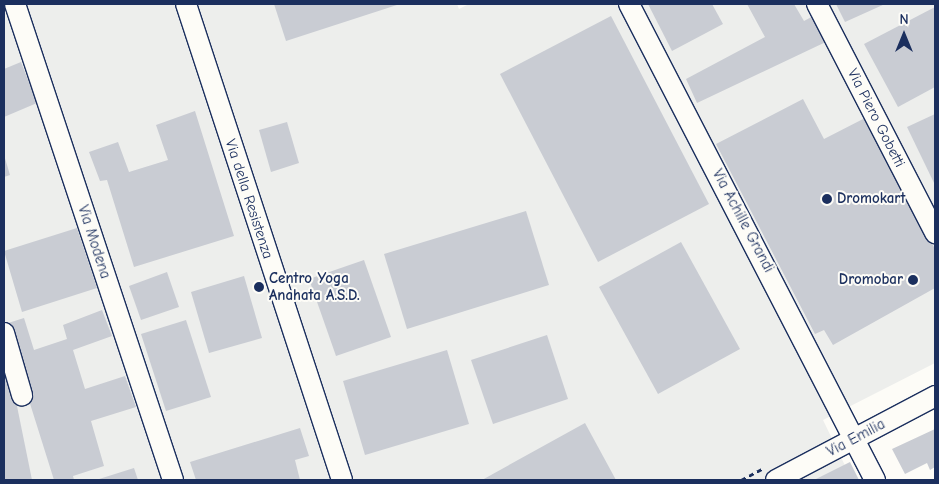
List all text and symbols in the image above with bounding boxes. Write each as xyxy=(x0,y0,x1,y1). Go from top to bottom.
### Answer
north arrow xyxy=(879,10,929,60)
text: N xyxy=(899,11,909,28)
street label: Via Piero Gobetti xyxy=(843,66,909,170)
street label: Via della Resistenza xyxy=(221,137,277,261)
street label: Via Achille Grandi xyxy=(708,166,778,276)
place label: Dromokart xyxy=(837,190,905,208)
marker: Dromokart xyxy=(821,193,833,205)
street label: Via Modena xyxy=(74,203,114,281)
place label: Centro Yoga Anahata A.S.D. xyxy=(269,269,360,304)
place label: Dromobar xyxy=(839,271,903,289)
marker: Dromobar xyxy=(907,274,919,286)
marker: Centro Yoga Anahata A.S.D. xyxy=(253,281,265,293)
street label: Via Emilia xyxy=(824,415,888,461)

